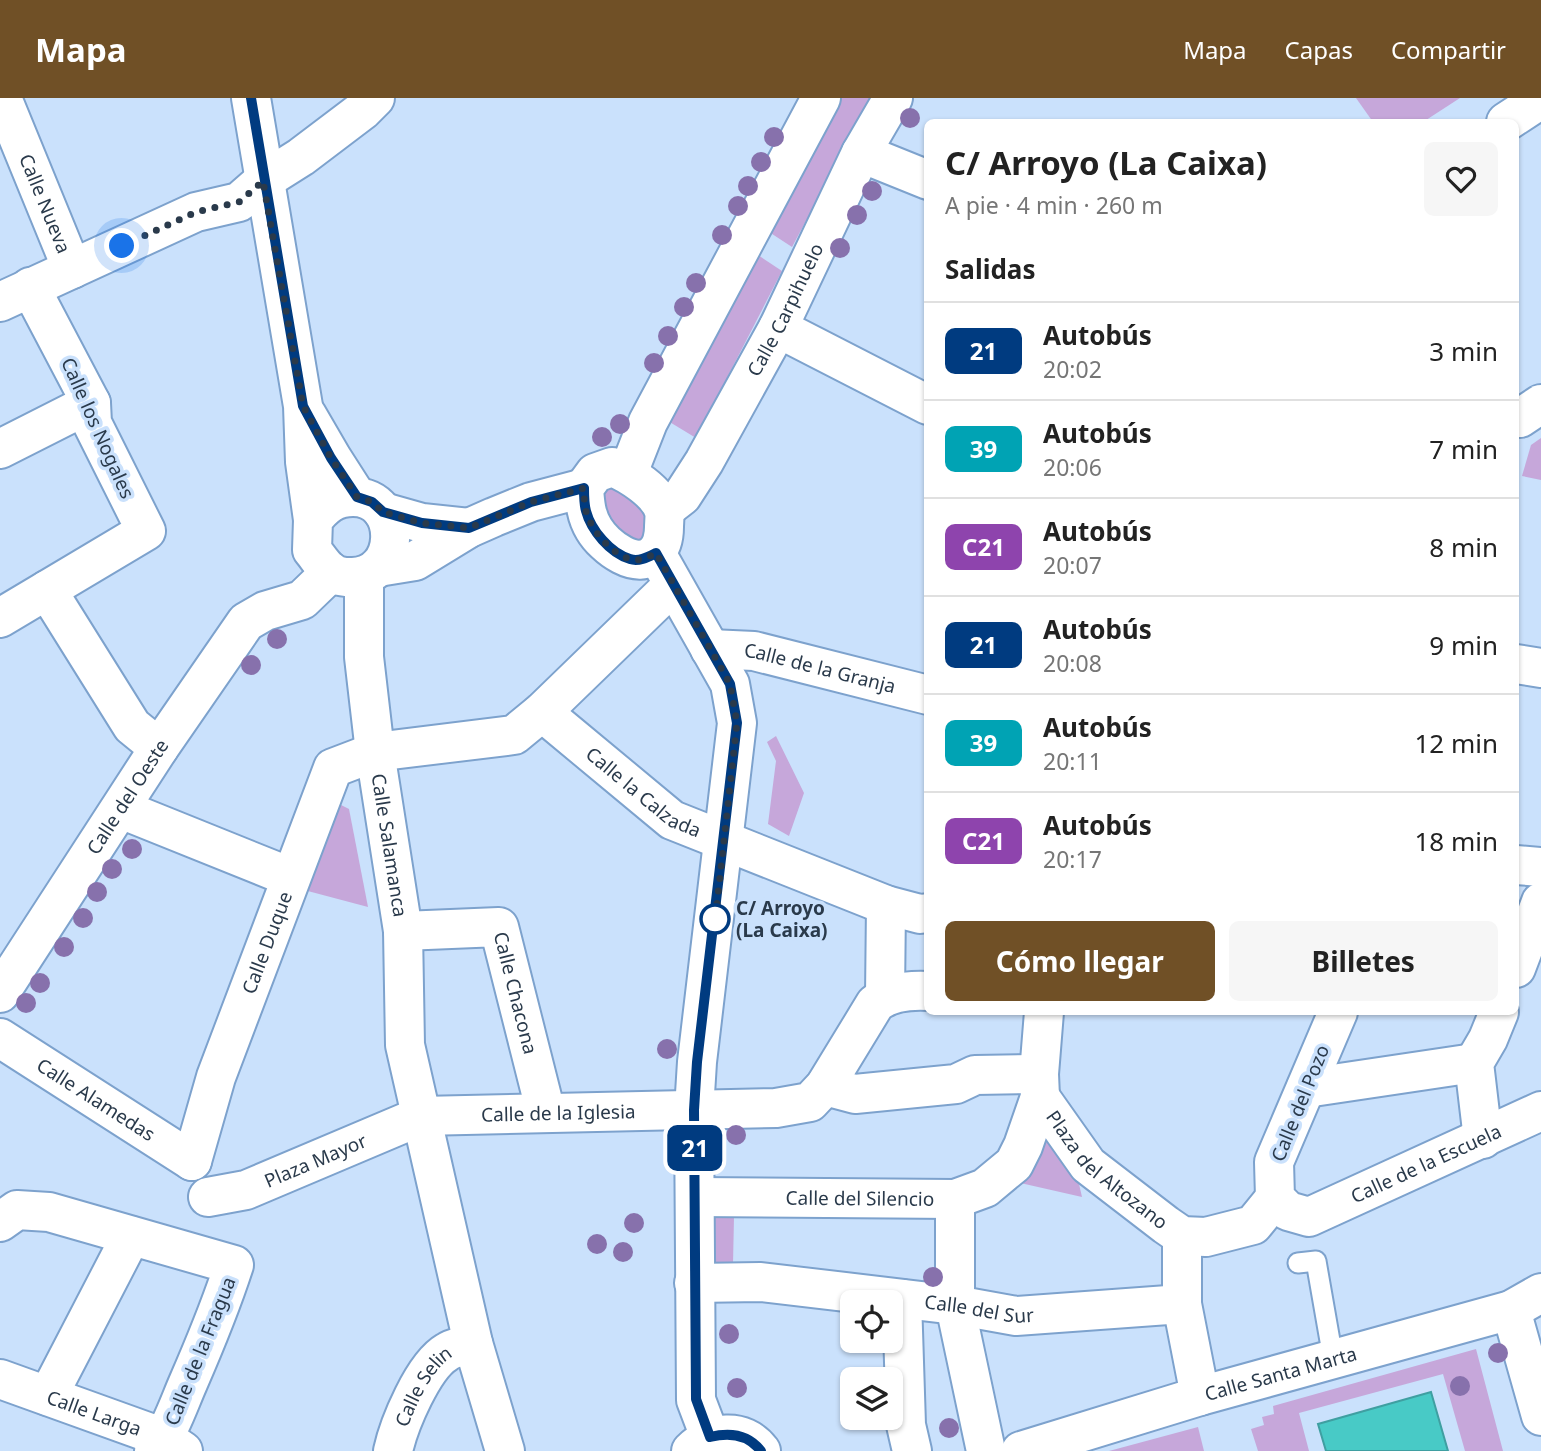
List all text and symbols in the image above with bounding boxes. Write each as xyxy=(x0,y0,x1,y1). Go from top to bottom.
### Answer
text: Mapa xyxy=(35,27,127,72)
text: Mapa xyxy=(1183,33,1247,66)
text: Capas xyxy=(1285,33,1353,66)
text: Compartir xyxy=(1391,33,1506,66)
text: C/ Arroyo (La Caixa) xyxy=(945,140,1267,185)
button: heart xyxy=(1424,142,1498,216)
street label: Calle Nueva xyxy=(13,150,77,257)
text: A pie · 4 min · 260 m xyxy=(945,189,1163,221)
your location xyxy=(104,228,139,263)
street label: Calle Carpihuelo xyxy=(741,239,829,381)
text: Salidas xyxy=(945,251,1035,287)
text: Autobús xyxy=(1043,317,1152,353)
text: 3 min xyxy=(1429,333,1498,369)
text: 21 xyxy=(970,334,997,367)
street label: Calle los Nogales xyxy=(55,353,141,503)
text: 20:02 xyxy=(1043,353,1102,385)
text: Autobús xyxy=(1043,415,1152,451)
text: 7 min xyxy=(1429,431,1498,467)
text: 39 xyxy=(970,432,997,465)
text: 20:06 xyxy=(1043,451,1102,483)
text: Autobús xyxy=(1043,513,1152,549)
text: 8 min xyxy=(1429,529,1498,565)
text: C21 xyxy=(962,530,1005,563)
text: 20:07 xyxy=(1043,549,1102,581)
text: Autobús xyxy=(1043,611,1152,647)
text: 9 min xyxy=(1429,627,1498,663)
text: 21 xyxy=(970,628,997,661)
street label: Calle de la Granja xyxy=(744,638,898,699)
text: 20:08 xyxy=(1043,647,1102,679)
text: Autobús xyxy=(1043,709,1152,745)
text: 12 min xyxy=(1414,725,1498,761)
text: 39 xyxy=(970,726,997,759)
street label: Calle del Oeste xyxy=(80,734,174,859)
street label: Calle la Calzada xyxy=(581,741,705,843)
text: 20:11 xyxy=(1043,745,1102,777)
street label: Calle Salamanca xyxy=(366,772,414,919)
text: Autobús xyxy=(1043,807,1152,843)
text: 18 min xyxy=(1414,823,1498,859)
text: C21 xyxy=(962,824,1005,857)
text: 20:17 xyxy=(1043,843,1102,875)
street label: Calle Duque xyxy=(236,888,298,998)
place label: C/ Arroyo (La Caixa) xyxy=(736,895,827,943)
marker: C/ Arroyo (La Caixa) xyxy=(700,904,730,934)
button: Cómo llegar xyxy=(945,921,1215,1001)
button: Billetes xyxy=(1229,921,1498,1001)
street label: Calle Chacona xyxy=(488,929,544,1057)
street label: Calle del Pozo xyxy=(1265,1041,1335,1165)
street label: Calle Alamedas xyxy=(32,1052,160,1147)
street label: Calle de la Iglesia xyxy=(481,1098,636,1128)
street label: Plaza del Altozano xyxy=(1040,1105,1173,1235)
street label: Calle de la Escuela xyxy=(1347,1118,1506,1209)
line badge: 21 xyxy=(664,1125,726,1171)
street label: Plaza Mayor xyxy=(260,1127,371,1194)
text: 21 xyxy=(681,1131,709,1164)
street label: Calle del Silencio xyxy=(786,1185,934,1212)
street label: Calle de la Fragua xyxy=(158,1273,242,1429)
street label: Calle del Sur xyxy=(923,1288,1035,1329)
map controls xyxy=(840,1290,903,1430)
button: locate xyxy=(840,1290,903,1353)
street label: Calle Selin xyxy=(389,1340,457,1430)
street label: Calle Santa Marta xyxy=(1202,1340,1360,1407)
button: layers xyxy=(840,1367,903,1430)
street label: Calle Larga xyxy=(43,1384,145,1442)

